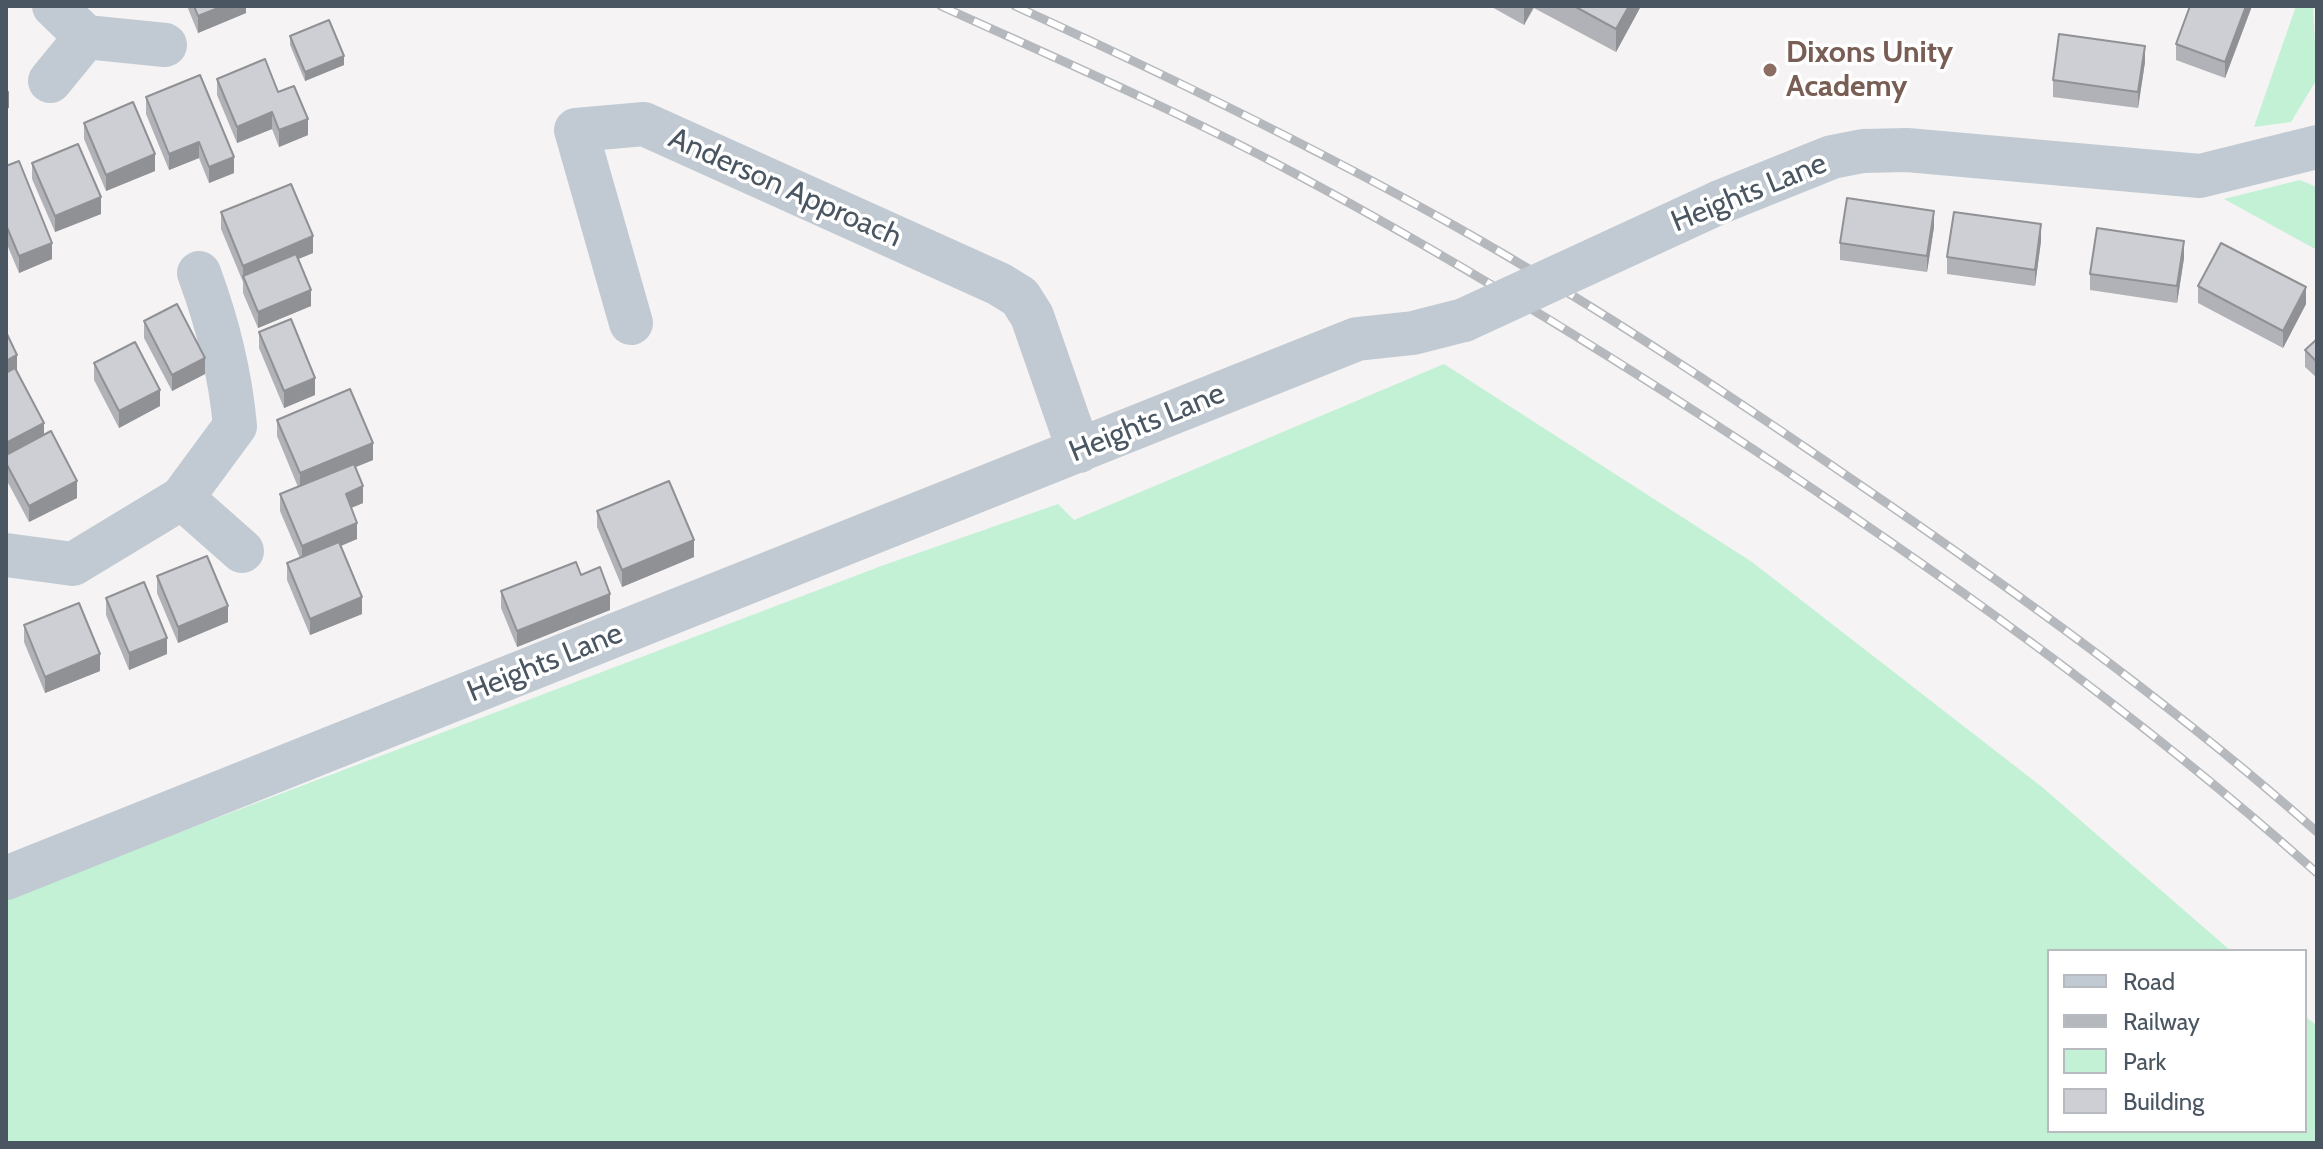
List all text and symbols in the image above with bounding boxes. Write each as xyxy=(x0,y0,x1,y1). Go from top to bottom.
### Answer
place label: Dixons Unity Academy xyxy=(1786,35,1953,106)
marker: Dixons Unity Academy xyxy=(1761,61,1779,79)
street label: Anderson Approach xyxy=(663,121,907,255)
street label: Heights Lane xyxy=(1666,146,1832,240)
street label: Heights Lane xyxy=(1064,376,1230,470)
street label: Heights Lane xyxy=(462,616,628,710)
legend xyxy=(2047,949,2307,1133)
text: Road xyxy=(2123,967,2175,996)
text: Railway xyxy=(2123,1007,2200,1036)
text: Park xyxy=(2123,1047,2166,1076)
text: Building xyxy=(2123,1087,2204,1116)

